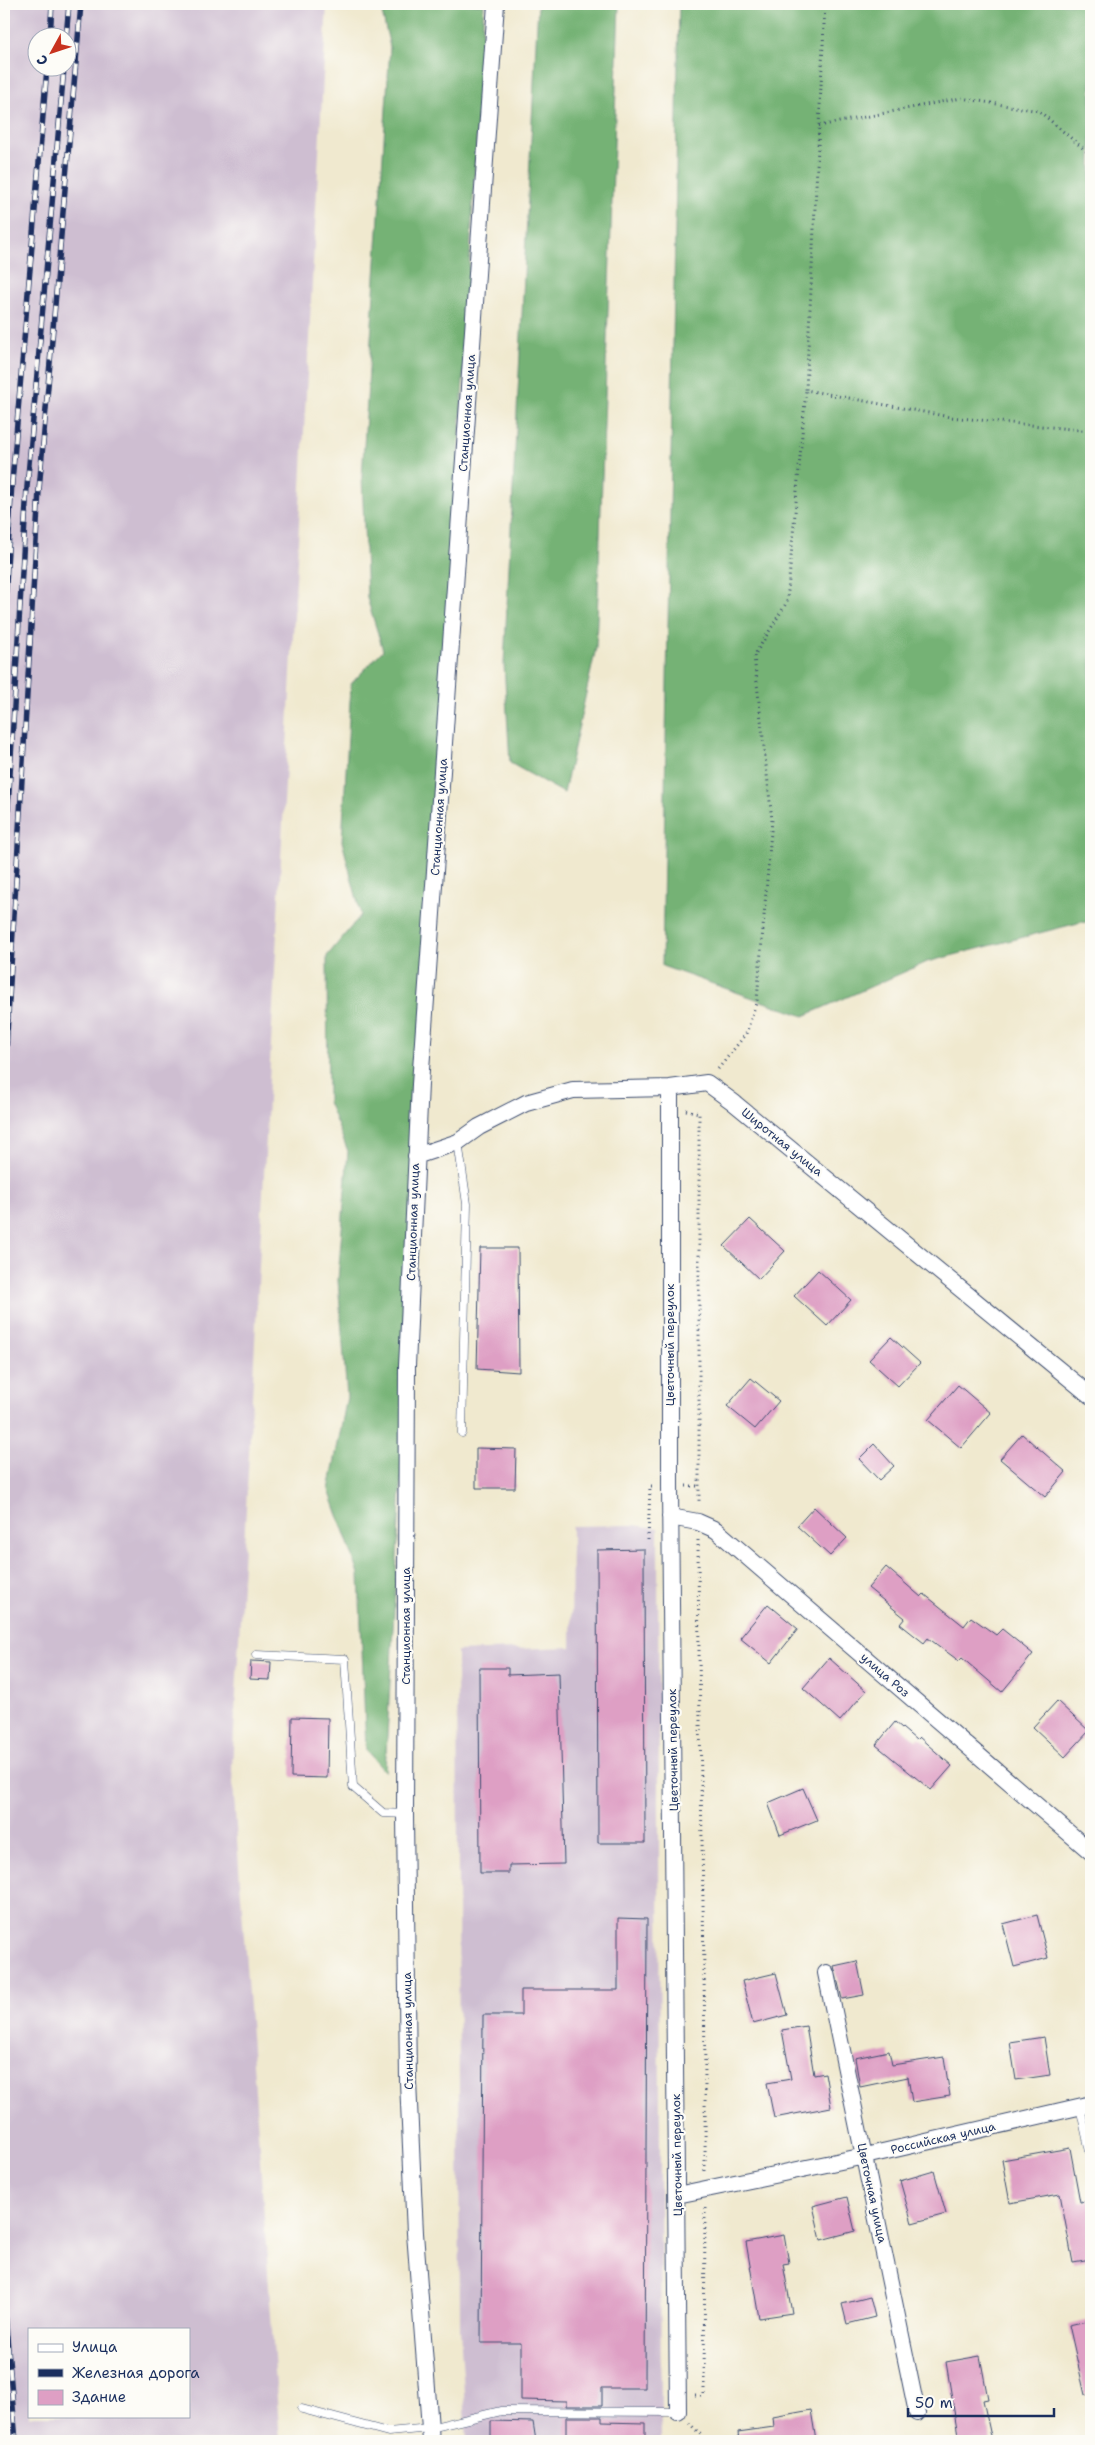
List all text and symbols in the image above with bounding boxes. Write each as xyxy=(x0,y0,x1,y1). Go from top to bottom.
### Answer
north arrow xyxy=(28,28,78,78)
text: С xyxy=(32,51,52,69)
street label: Станционная улица xyxy=(455,353,479,472)
street label: Станционная улица xyxy=(427,757,451,876)
street label: Широтная улица xyxy=(738,1104,826,1180)
street label: Станционная улица xyxy=(403,1162,423,1281)
street label: Цветочный переулок xyxy=(662,1283,678,1406)
street label: Станционная улица xyxy=(398,1567,414,1685)
street label: улица Роз xyxy=(857,1649,913,1701)
street label: Цветочный переулок xyxy=(664,1688,682,1811)
street label: Станционная улица xyxy=(399,1972,417,2090)
street label: Цветочный переулок xyxy=(668,2093,686,2216)
street label: Российская улица xyxy=(889,2118,998,2158)
street label: Цветочная улица xyxy=(854,2141,891,2245)
legend xyxy=(28,2328,190,2418)
text: Улица xyxy=(72,2337,118,2357)
text: Железная дорога xyxy=(72,2363,200,2383)
scale bar xyxy=(908,2385,1054,2417)
text: Здание xyxy=(72,2387,126,2407)
text: 50 m xyxy=(915,2393,953,2413)

